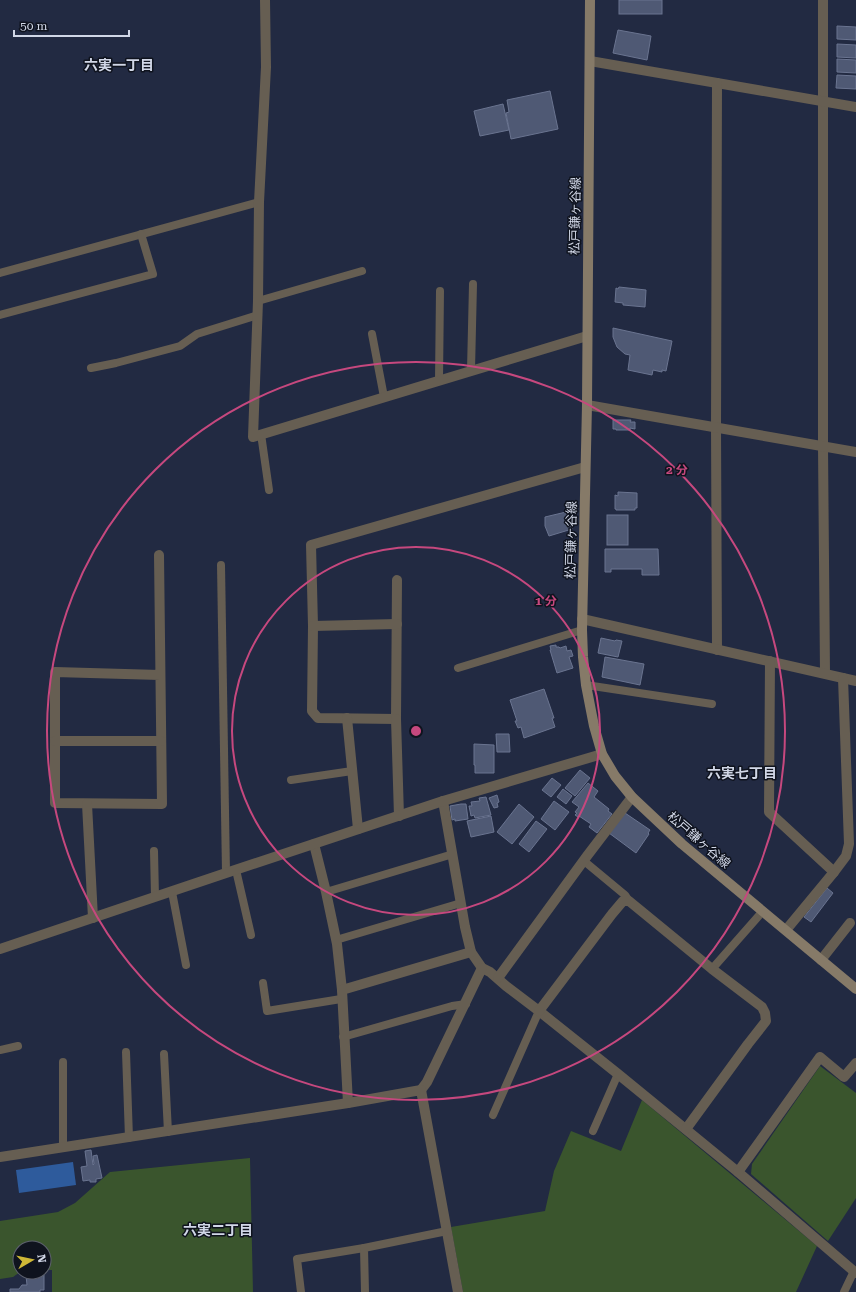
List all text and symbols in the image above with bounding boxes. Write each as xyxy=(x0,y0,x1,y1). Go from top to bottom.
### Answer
scale bar xyxy=(14,12,129,38)
text: 50 m xyxy=(20,19,47,33)
district label: 六実一丁目 xyxy=(84,57,154,73)
street label: 松戸鎌ヶ谷線 xyxy=(567,177,583,255)
text: 2 分 xyxy=(666,463,688,477)
street label: 松戸鎌ヶ谷線 xyxy=(563,501,579,579)
text: 1 分 xyxy=(535,594,557,608)
centre of rings xyxy=(409,724,423,738)
district label: 六実七丁目 xyxy=(707,765,777,781)
street label: 松戸鎌ヶ谷線 xyxy=(665,809,733,871)
district label: 六実二丁目 xyxy=(183,1222,253,1238)
north arrow xyxy=(12,1240,52,1280)
text: N xyxy=(34,1253,49,1264)

